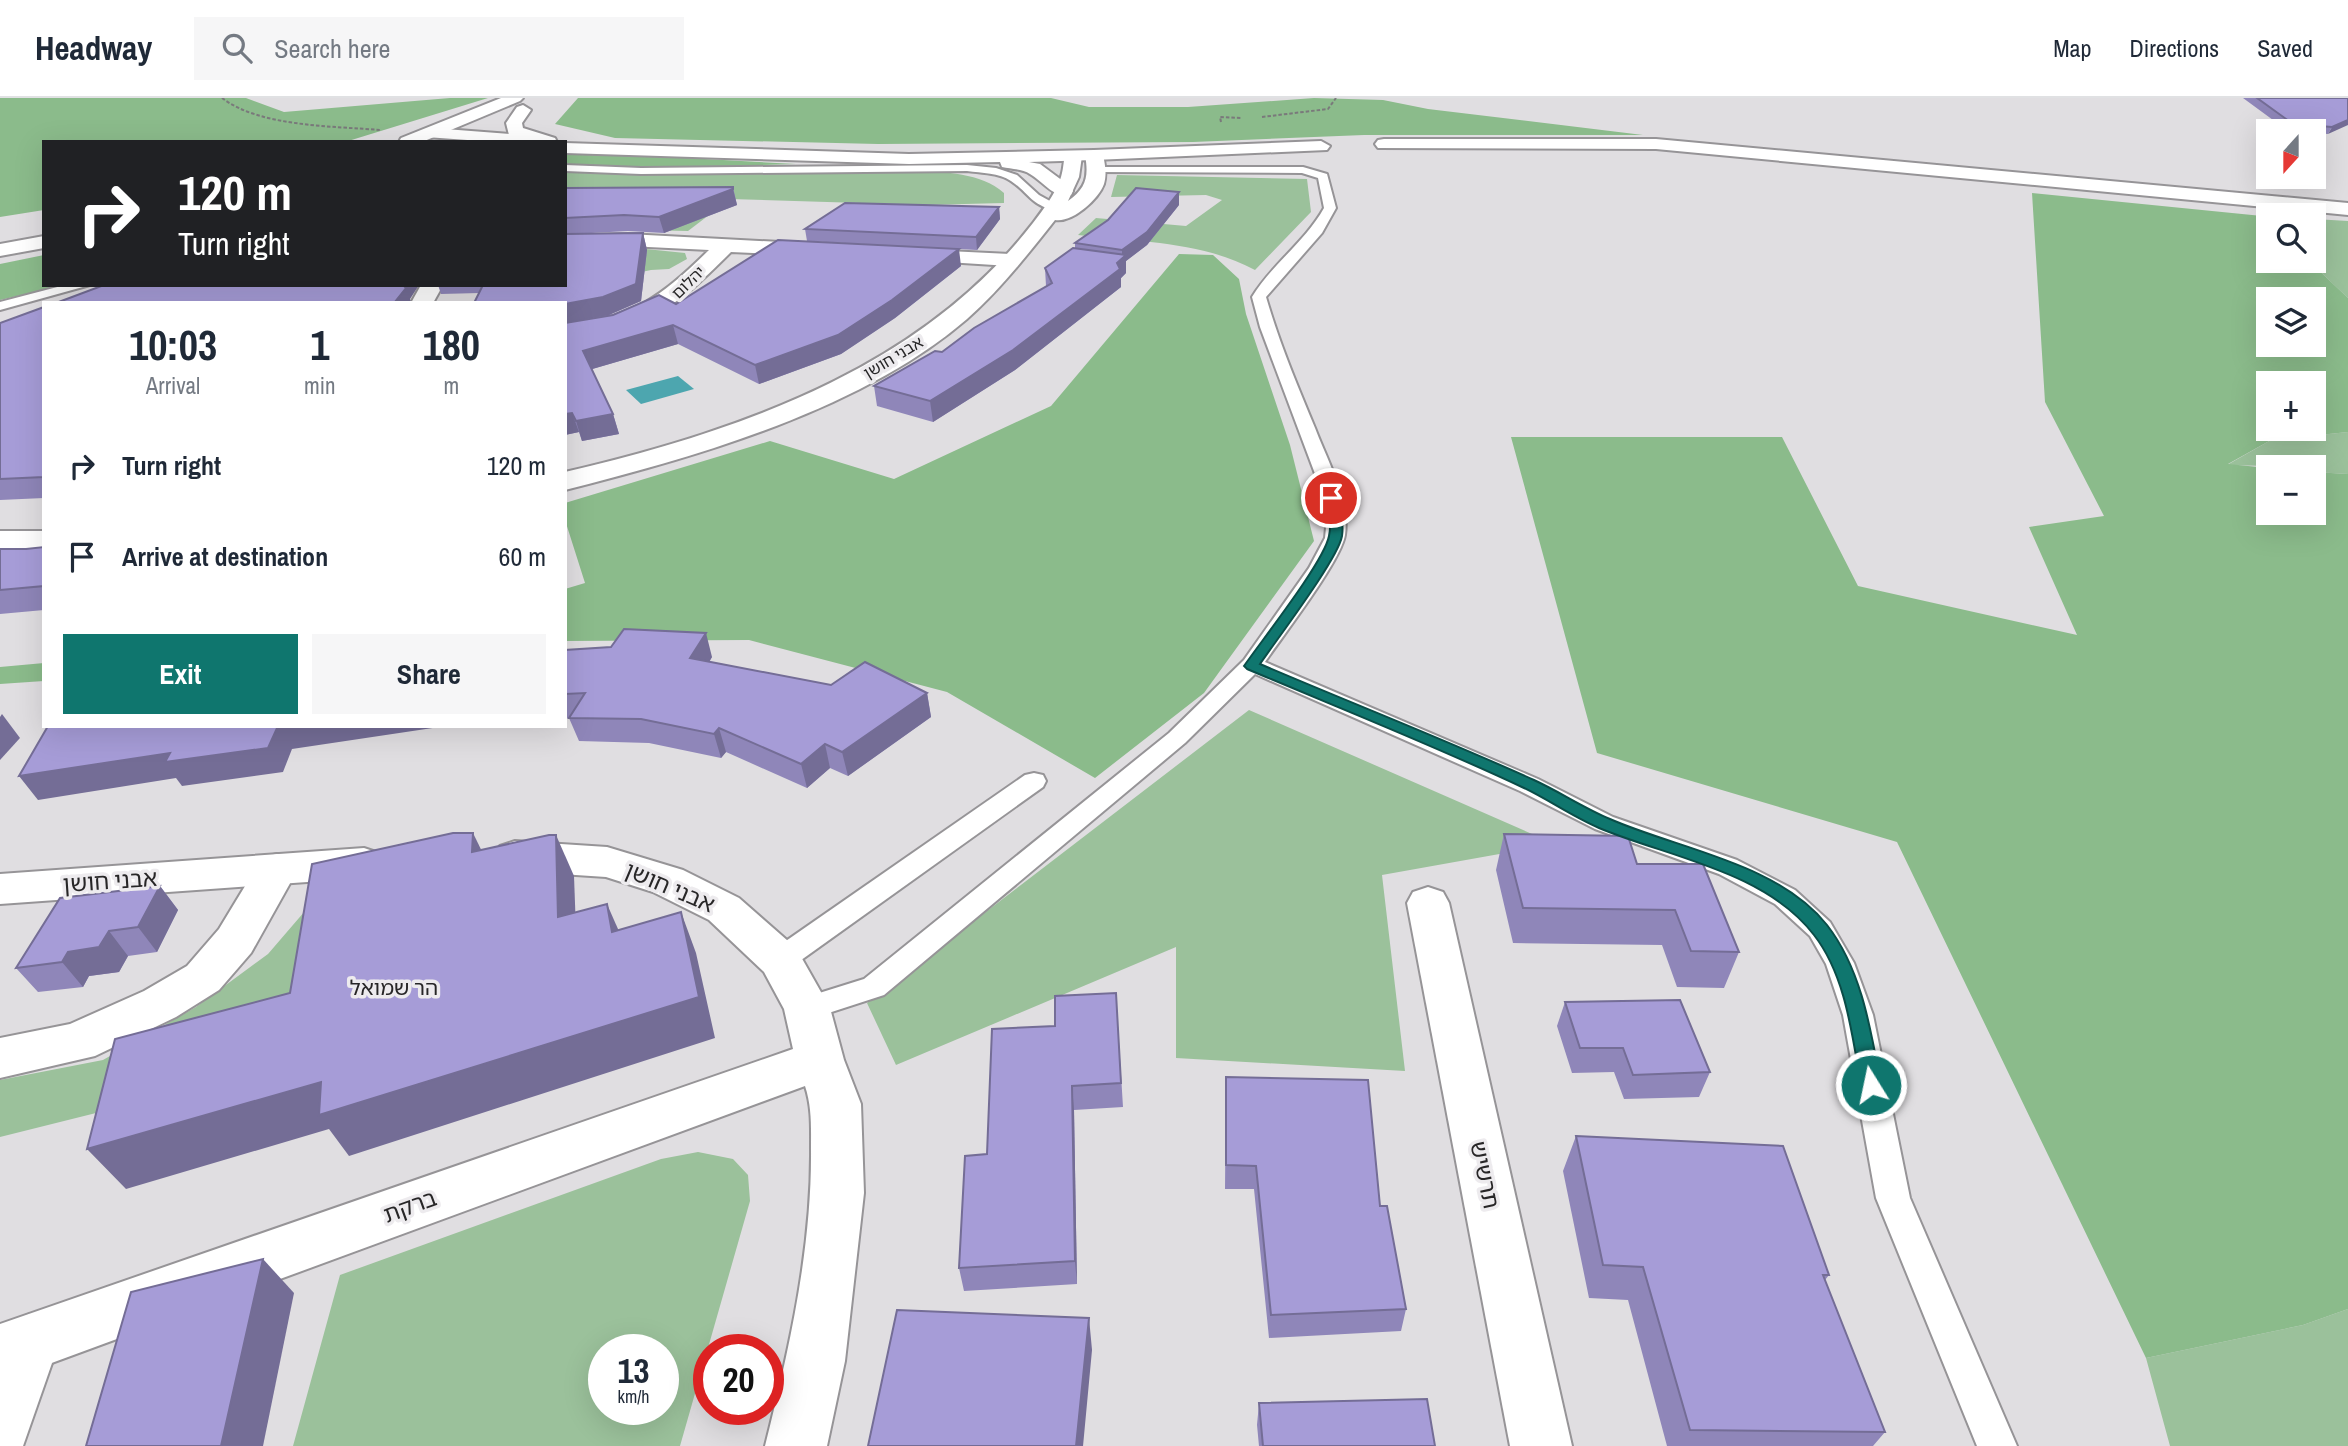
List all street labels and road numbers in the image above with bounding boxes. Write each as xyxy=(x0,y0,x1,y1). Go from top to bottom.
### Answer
street label: יהלום xyxy=(667,261,709,303)
street label: אבני חושן xyxy=(859,331,927,383)
street label: אבני חושן xyxy=(621,854,720,919)
street label: אבני חושן xyxy=(62,862,158,899)
street label: תרשיש xyxy=(1463,1138,1508,1211)
street label: ברקת xyxy=(379,1182,441,1229)

